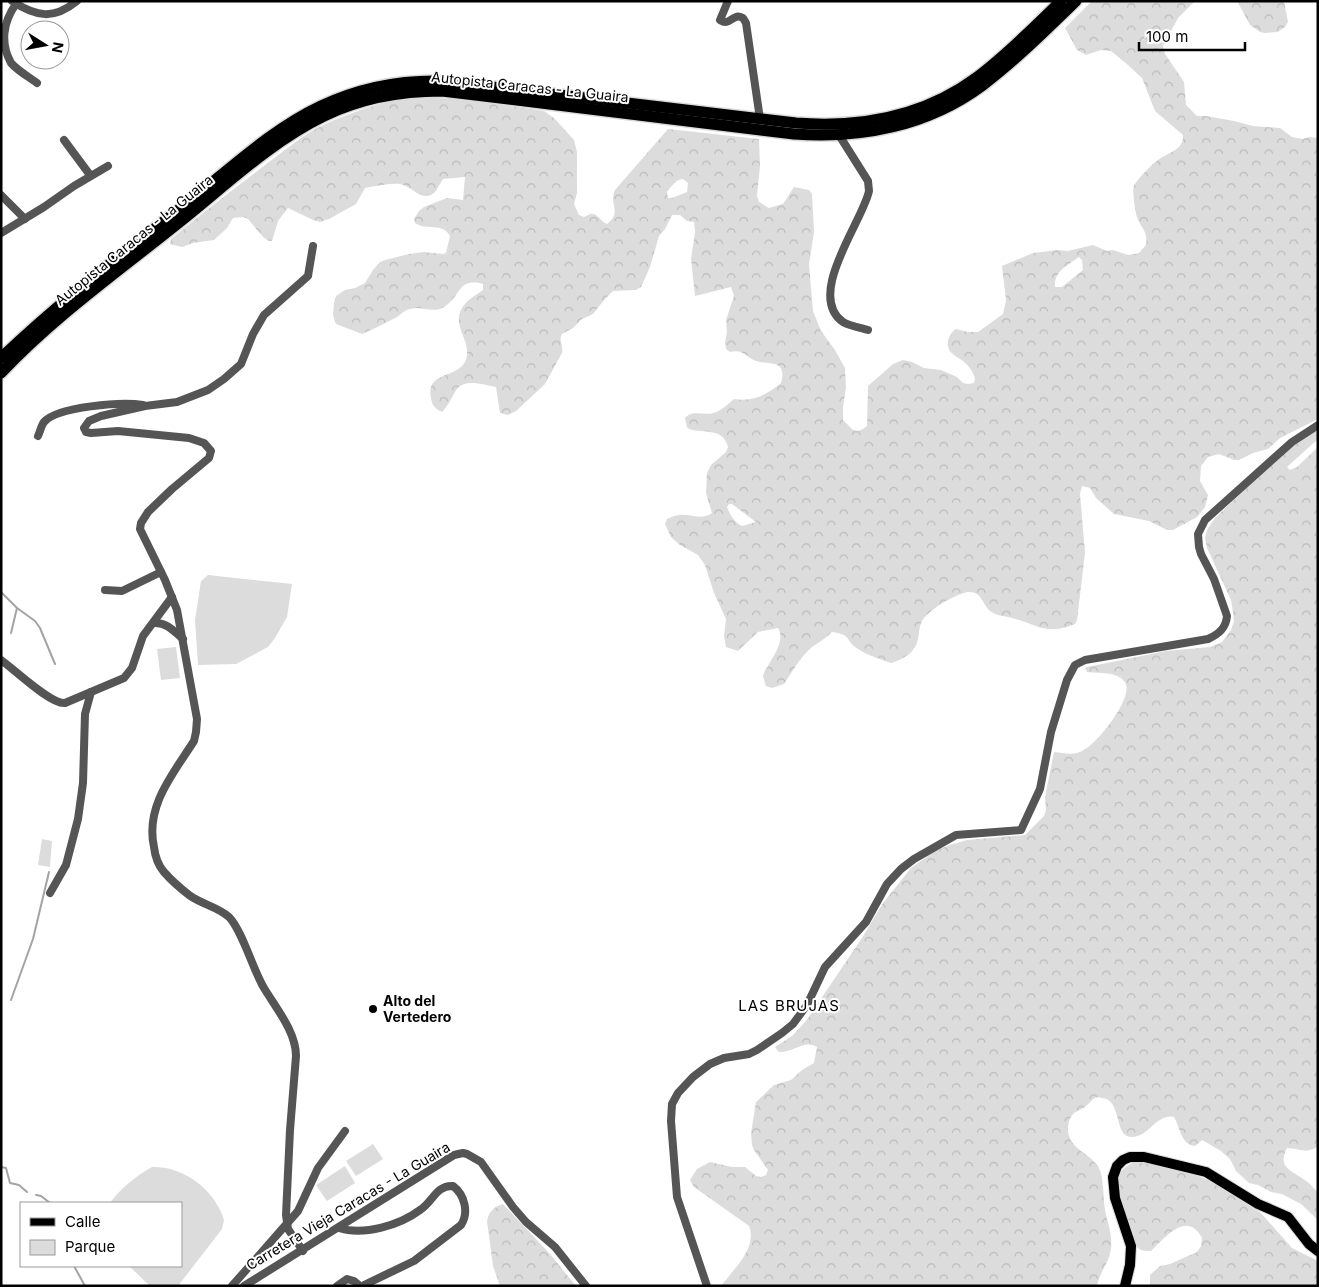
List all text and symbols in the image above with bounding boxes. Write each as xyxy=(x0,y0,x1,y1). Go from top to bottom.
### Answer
north arrow xyxy=(20,20,70,70)
scale bar xyxy=(1139,20,1245,52)
text: 100 m xyxy=(1146,27,1188,46)
text: N xyxy=(49,41,68,54)
street label: Autopista Caracas - La Guaira xyxy=(431,68,630,105)
street label: Autopista Caracas - La Guaira xyxy=(51,171,216,309)
place label: Alto del Vertedero xyxy=(383,992,452,1025)
district label: LAS BRUJAS xyxy=(738,996,840,1015)
marker: Alto del Vertedero xyxy=(367,1003,379,1015)
street label: Carretera Vieja Caracas - La Guaira xyxy=(243,1138,453,1273)
legend xyxy=(20,1202,182,1267)
text: Calle xyxy=(65,1212,100,1231)
text: Parque xyxy=(65,1237,115,1256)

